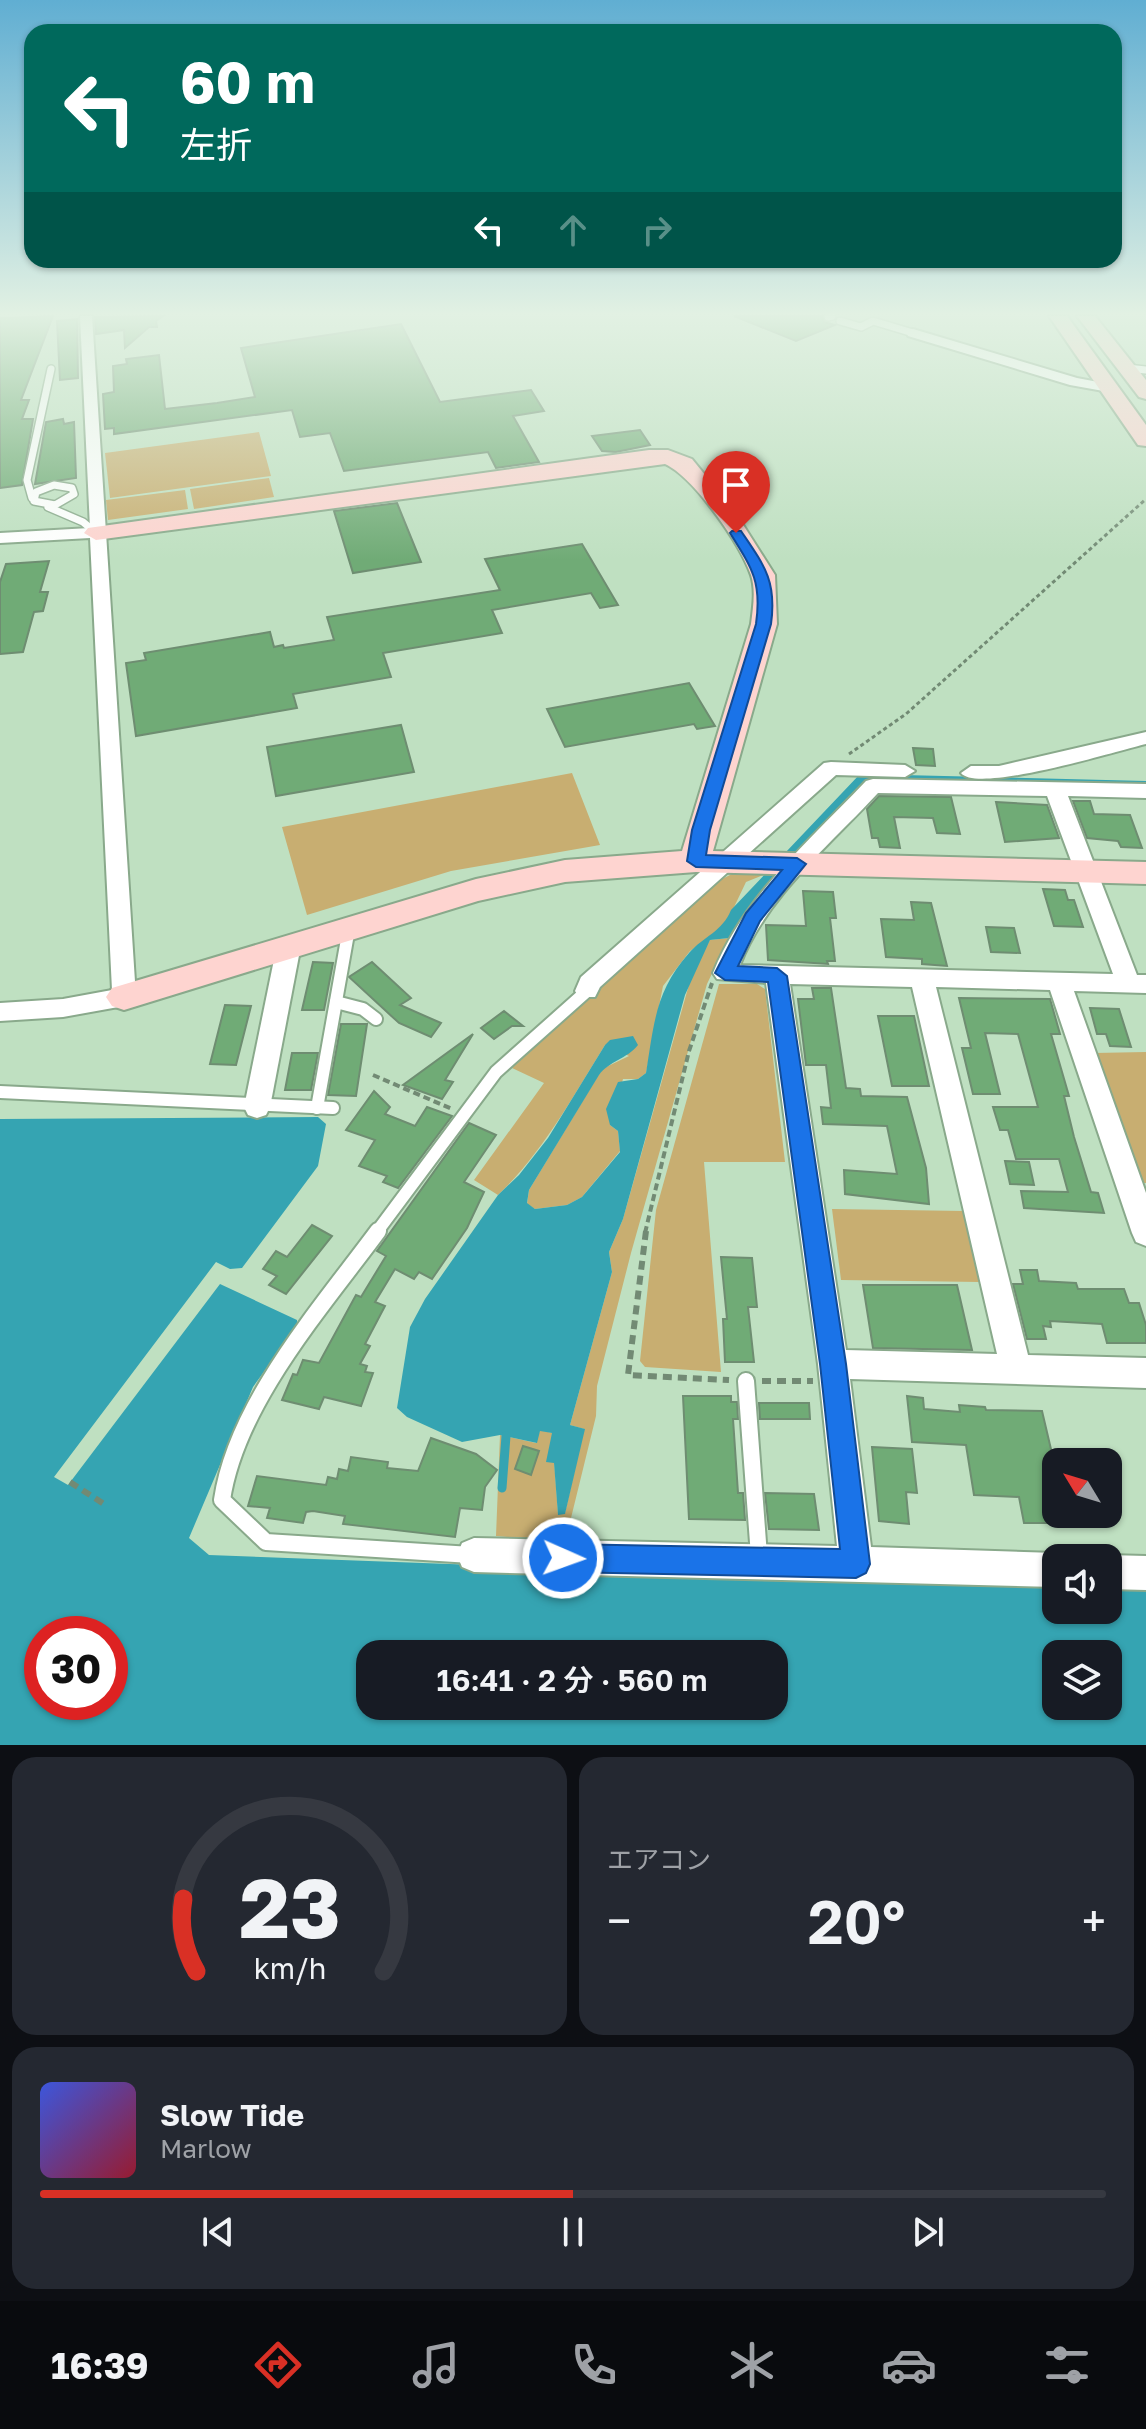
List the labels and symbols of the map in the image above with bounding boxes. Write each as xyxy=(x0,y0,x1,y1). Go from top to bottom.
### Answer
pin xyxy=(702,451,770,533)
north arrow xyxy=(1042,1448,1122,1528)
position arrow xyxy=(521,1516,605,1600)
speed limit sign: 30 xyxy=(24,1616,128,1720)

